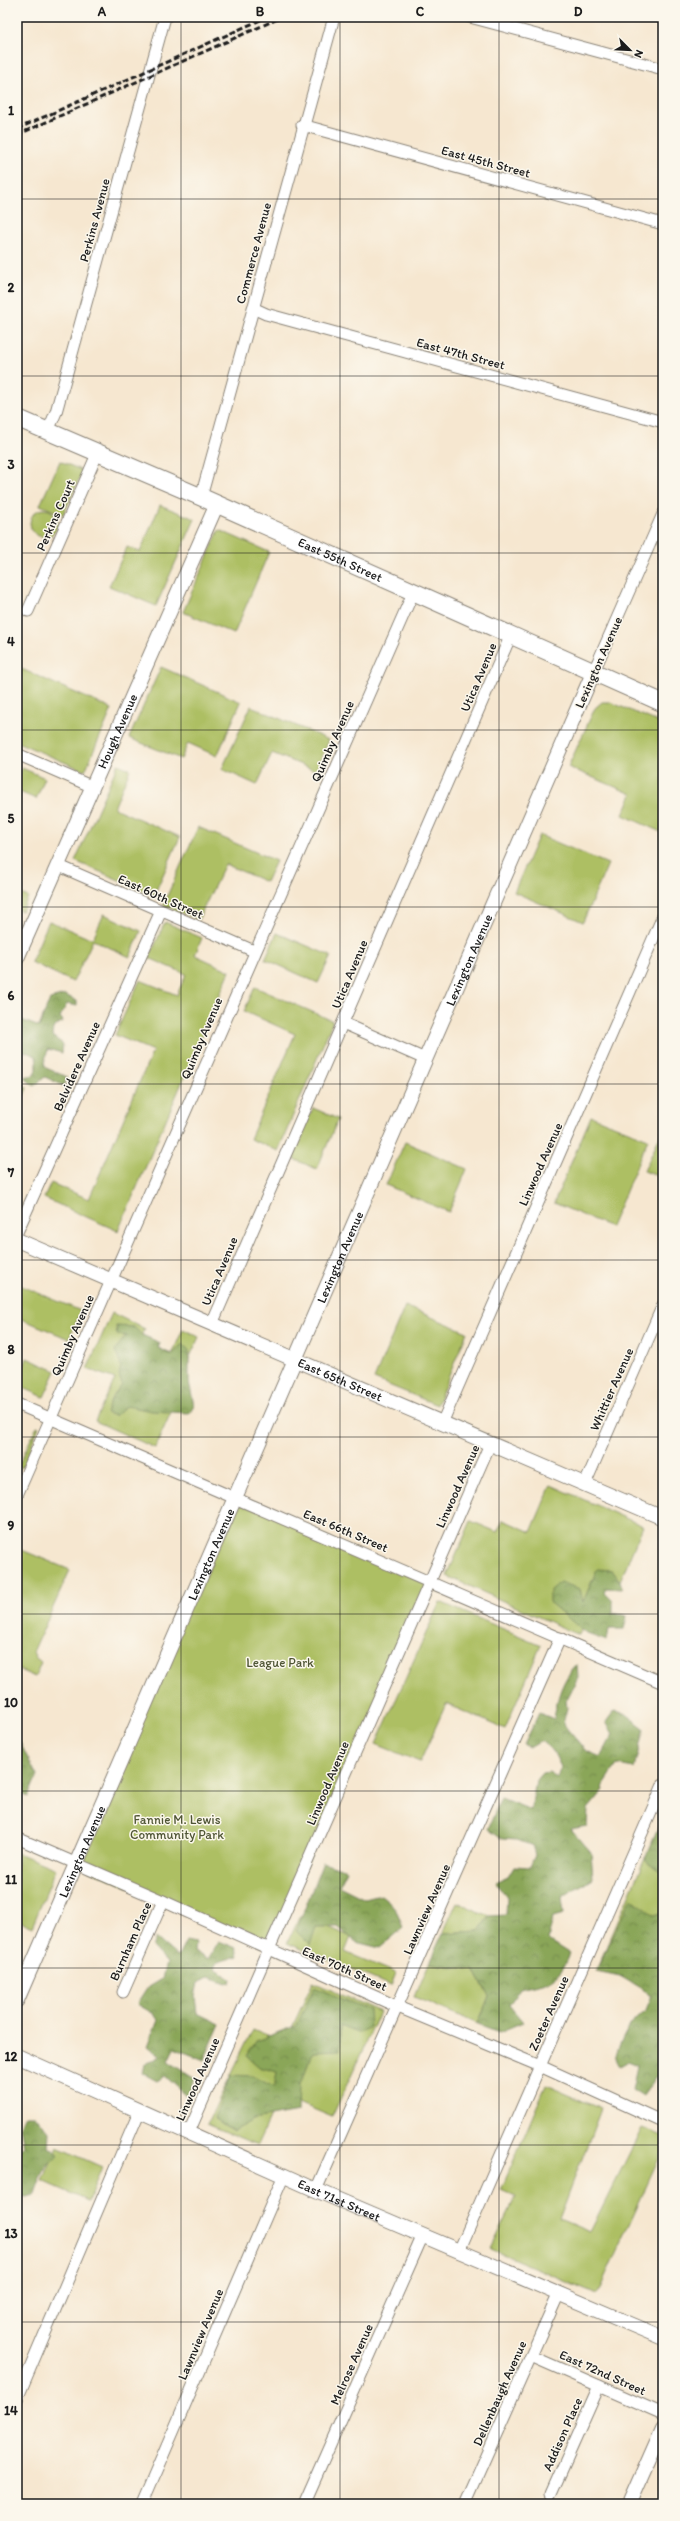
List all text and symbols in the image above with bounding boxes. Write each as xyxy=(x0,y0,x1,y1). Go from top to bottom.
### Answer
text: A xyxy=(97,4,107,19)
text: B xyxy=(256,4,265,19)
text: C xyxy=(416,4,425,19)
text: D xyxy=(574,4,583,19)
north arrow xyxy=(610,30,650,70)
text: N xyxy=(631,48,646,60)
text: 1 xyxy=(8,103,14,118)
street label: East 45th Street xyxy=(440,142,532,181)
street label: Perkins Avenue xyxy=(76,177,113,263)
street label: Commerce Avenue xyxy=(233,201,274,305)
text: 2 xyxy=(8,280,15,295)
street label: East 47th Street xyxy=(415,334,507,373)
text: 3 xyxy=(7,457,15,472)
street label: Perkins Court xyxy=(33,477,78,553)
street label: East 55th Street xyxy=(296,534,385,585)
street label: Lexington Avenue xyxy=(572,614,625,710)
text: 4 xyxy=(7,634,15,649)
street label: Utica Avenue xyxy=(457,640,500,714)
street label: Hough Avenue xyxy=(94,691,141,771)
street label: Quimby Avenue xyxy=(308,698,357,784)
text: 5 xyxy=(8,811,15,826)
street label: East 60th Street xyxy=(116,871,206,922)
street label: Lexington Avenue xyxy=(442,912,496,1008)
street label: Utica Avenue xyxy=(328,937,371,1011)
text: 6 xyxy=(8,988,15,1003)
street label: Quimby Avenue xyxy=(177,995,225,1081)
street label: Belvidere Avenue xyxy=(50,1019,103,1113)
street label: Linwood Avenue xyxy=(515,1120,566,1208)
text: 7 xyxy=(7,1165,15,1180)
street label: Lexington Avenue xyxy=(313,1209,367,1305)
street label: Utica Avenue xyxy=(198,1234,241,1308)
street label: Quimby Avenue xyxy=(48,1292,97,1378)
text: 8 xyxy=(7,1342,15,1357)
street label: Whittier Avenue xyxy=(586,1345,636,1433)
street label: East 65th Street xyxy=(295,1355,385,1404)
street label: Linwood Avenue xyxy=(432,1442,483,1530)
street label: Lexington Avenue xyxy=(184,1506,238,1603)
street label: East 66th Street xyxy=(301,1506,391,1555)
text: 9 xyxy=(8,1518,15,1533)
park label: League Park xyxy=(246,1655,314,1670)
text: 10 xyxy=(4,1695,18,1710)
street label: Linwood Avenue xyxy=(303,1739,352,1828)
street label: Lexington Avenue xyxy=(55,1803,109,1900)
park label: Fannie M. Lewis Community Park xyxy=(130,1812,224,1842)
street label: Lawnview Avenue xyxy=(400,1861,453,1957)
text: 11 xyxy=(5,1872,17,1887)
street label: Burnham Place xyxy=(106,1899,155,1983)
street label: East 70th Street xyxy=(300,1943,390,1994)
street label: Zoeter Avenue xyxy=(525,1973,572,2053)
street label: Linwood Avenue xyxy=(172,2035,223,2123)
text: 12 xyxy=(5,2049,18,2064)
street label: East 71st Street xyxy=(296,2176,383,2225)
text: 13 xyxy=(4,2226,18,2241)
street label: Lawnview Avenue xyxy=(174,2286,226,2382)
street label: Melrose Avenue xyxy=(327,2321,376,2407)
street label: Dellenbaugh Avenue xyxy=(470,2338,529,2448)
street label: East 72nd Street xyxy=(557,2347,648,2398)
street label: Addison Place xyxy=(540,2395,585,2473)
text: 14 xyxy=(4,2403,18,2418)

